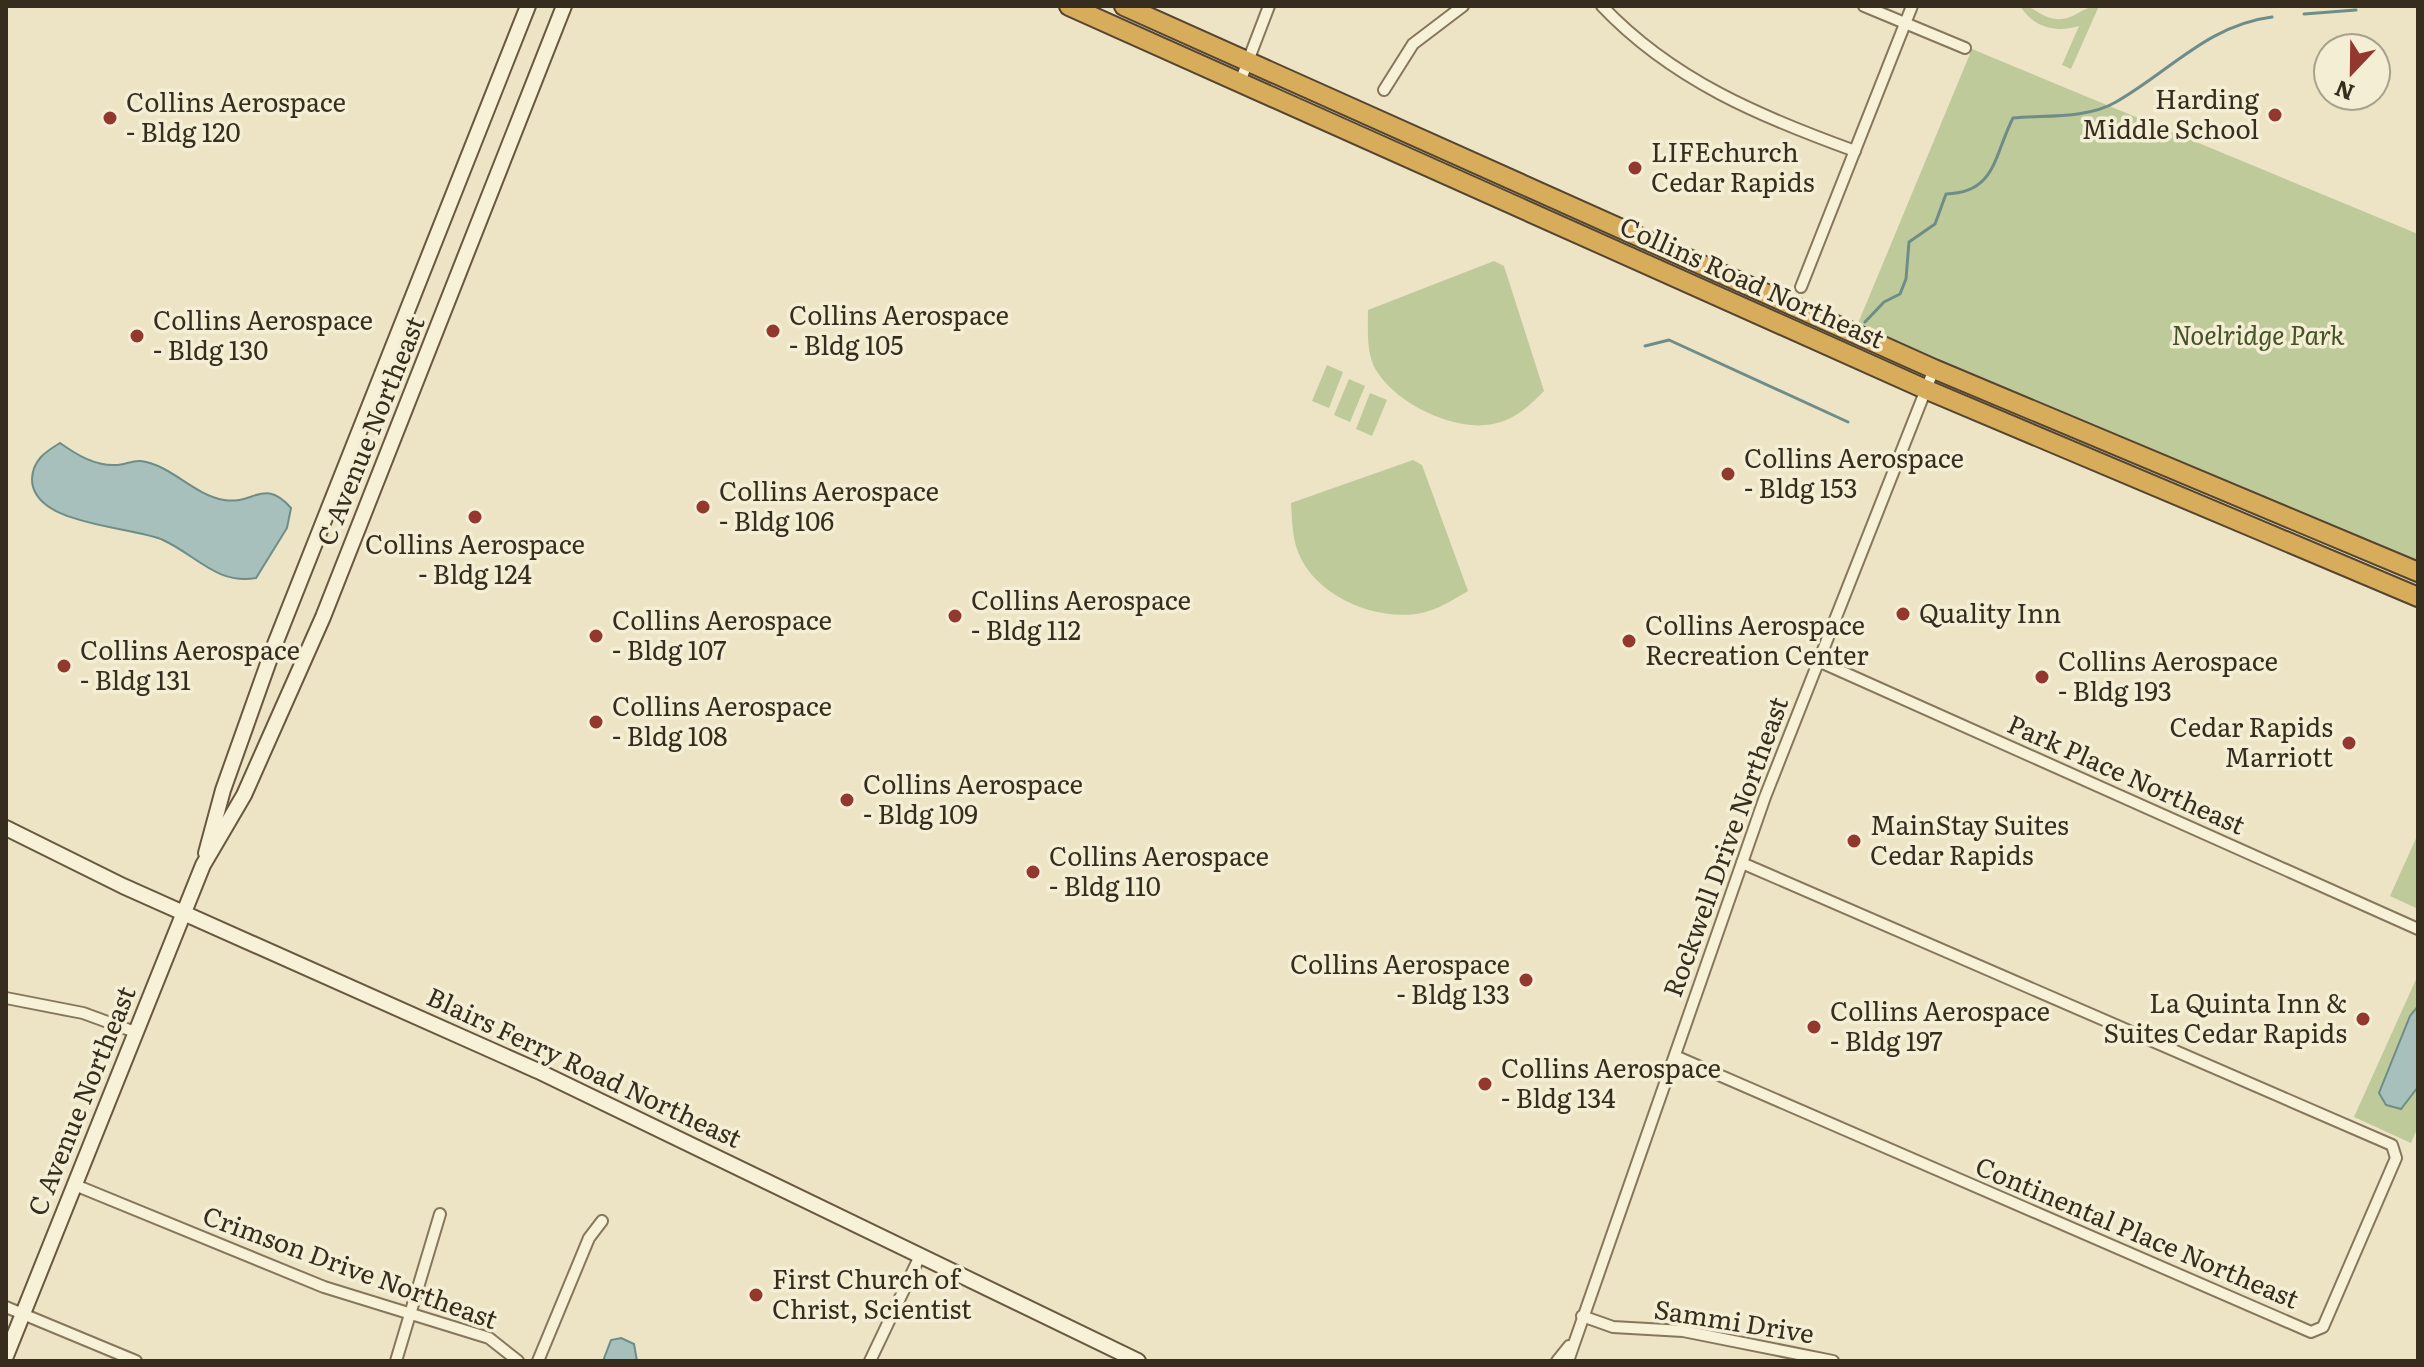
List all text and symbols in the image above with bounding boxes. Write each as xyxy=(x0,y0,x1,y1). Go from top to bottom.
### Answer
north arrow xyxy=(2312,32,2392,112)
text: N xyxy=(2329,73,2359,111)
place label: Harding Middle School xyxy=(2082,78,2259,147)
place label: Collins Aerospace - Bldg 120 xyxy=(126,81,346,150)
marker: Harding Middle School xyxy=(2266,106,2284,124)
marker: Collins Aerospace - Bldg 120 xyxy=(101,109,119,127)
place label: LIFEchurch Cedar Rapids xyxy=(1651,131,1814,200)
marker: LIFEchurch Cedar Rapids xyxy=(1626,159,1644,177)
street label: Collins Road Northeast xyxy=(1615,205,1892,357)
place label: Collins Aerospace - Bldg 105 xyxy=(789,294,1009,363)
place label: Collins Aerospace - Bldg 130 xyxy=(153,299,373,368)
street label: C Avenue Northeast xyxy=(305,309,433,551)
park label: Noelridge Park xyxy=(2171,314,2345,353)
marker: Collins Aerospace - Bldg 105 xyxy=(764,322,782,340)
marker: Collins Aerospace - Bldg 130 xyxy=(128,327,146,345)
place label: Collins Aerospace - Bldg 153 xyxy=(1744,437,1964,506)
marker: Collins Aerospace - Bldg 153 xyxy=(1719,465,1737,483)
place label: Collins Aerospace - Bldg 106 xyxy=(719,470,939,539)
marker: Collins Aerospace - Bldg 106 xyxy=(694,498,712,516)
marker: Collins Aerospace - Bldg 124 xyxy=(466,508,484,526)
place label: Collins Aerospace - Bldg 124 xyxy=(365,523,585,592)
place label: Collins Aerospace - Bldg 112 xyxy=(971,579,1191,648)
place label: Quality Inn xyxy=(1919,592,2061,631)
place label: Collins Aerospace - Bldg 107 xyxy=(612,599,832,668)
place label: Collins Aerospace Recreation Center xyxy=(1645,604,1869,673)
marker: Quality Inn xyxy=(1894,605,1912,623)
marker: Collins Aerospace - Bldg 112 xyxy=(946,607,964,625)
marker: Collins Aerospace - Bldg 107 xyxy=(587,627,605,645)
place label: Collins Aerospace - Bldg 131 xyxy=(80,629,300,698)
marker: Collins Aerospace Recreation Center xyxy=(1620,632,1638,650)
place label: Collins Aerospace - Bldg 193 xyxy=(2058,640,2278,709)
marker: Collins Aerospace - Bldg 131 xyxy=(55,657,73,675)
marker: Collins Aerospace - Bldg 193 xyxy=(2033,668,2051,686)
place label: Collins Aerospace - Bldg 108 xyxy=(612,685,832,754)
street label: Rockwell Drive Northeast xyxy=(1651,690,1796,1002)
street label: Park Place Northeast xyxy=(2002,703,2253,843)
place label: Cedar Rapids Marriott xyxy=(2170,706,2333,775)
marker: Collins Aerospace - Bldg 108 xyxy=(587,713,605,731)
marker: Cedar Rapids Marriott xyxy=(2340,734,2358,752)
place label: Collins Aerospace - Bldg 109 xyxy=(863,763,1083,832)
marker: Collins Aerospace - Bldg 109 xyxy=(838,791,856,809)
place label: MainStay Suites Cedar Rapids xyxy=(1870,804,2069,873)
marker: MainStay Suites Cedar Rapids xyxy=(1845,832,1863,850)
place label: Collins Aerospace - Bldg 110 xyxy=(1049,835,1269,904)
marker: Collins Aerospace - Bldg 110 xyxy=(1024,863,1042,881)
place label: Collins Aerospace - Bldg 133 xyxy=(1290,943,1510,1012)
marker: Collins Aerospace - Bldg 133 xyxy=(1517,971,1535,989)
street label: Blairs Ferry Road Northeast xyxy=(421,975,749,1156)
street label: C Avenue Northeast xyxy=(16,979,144,1221)
place label: La Quinta Inn & Suites Cedar Rapids xyxy=(2103,982,2347,1051)
place label: Collins Aerospace - Bldg 197 xyxy=(1830,990,2050,1059)
marker: La Quinta Inn & Suites Cedar Rapids xyxy=(2354,1010,2372,1028)
marker: Collins Aerospace - Bldg 197 xyxy=(1805,1018,1823,1036)
place label: Collins Aerospace - Bldg 134 xyxy=(1501,1047,1721,1116)
marker: Collins Aerospace - Bldg 134 xyxy=(1476,1075,1494,1093)
street label: Continental Place Northeast xyxy=(1970,1145,2306,1317)
street label: Crimson Drive Northeast xyxy=(198,1194,504,1337)
place label: First Church of Christ, Scientist xyxy=(772,1258,972,1327)
marker: First Church of Christ, Scientist xyxy=(747,1286,765,1304)
street label: Sammi Drive xyxy=(1652,1288,1817,1351)

